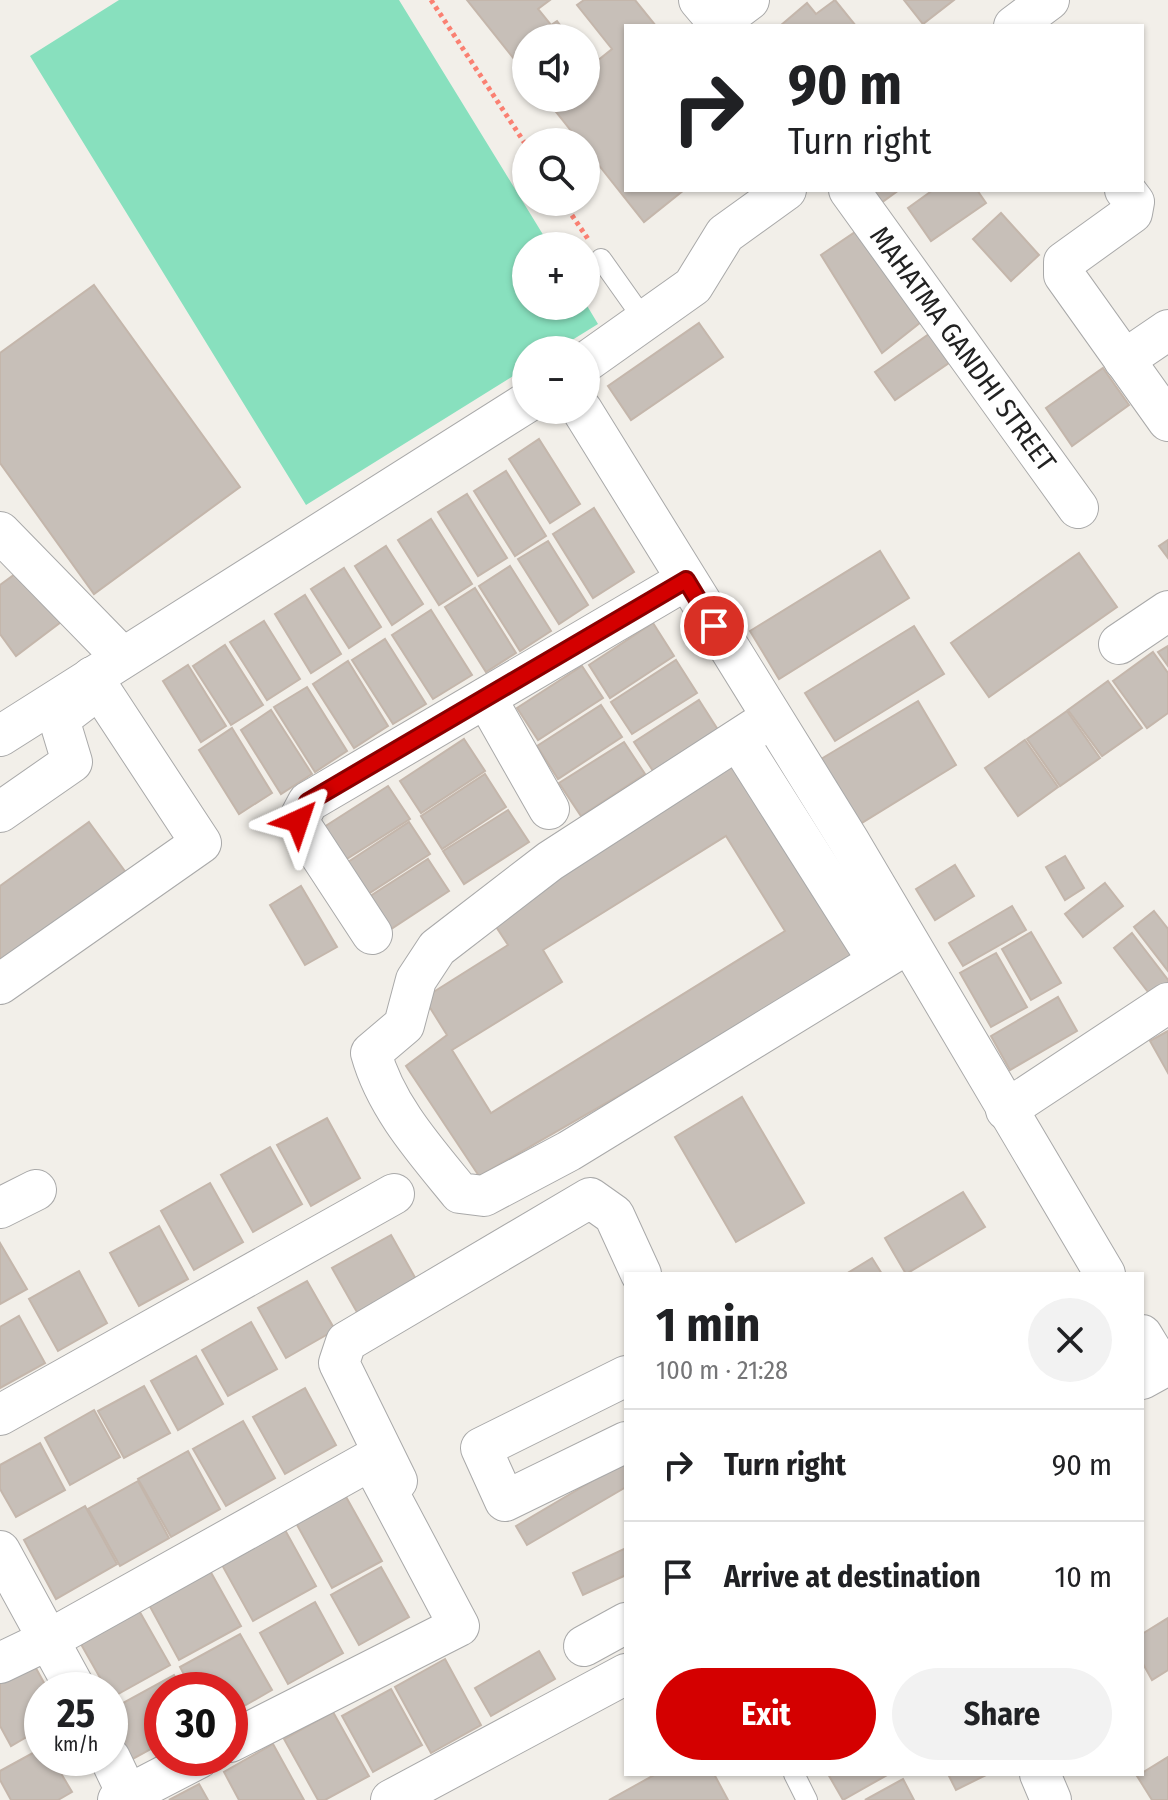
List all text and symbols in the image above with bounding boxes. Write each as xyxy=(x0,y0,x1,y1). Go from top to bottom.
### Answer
map controls xyxy=(512,24,600,424)
button: sound xyxy=(512,24,600,112)
text: 90 m xyxy=(788,52,902,119)
icon: right xyxy=(656,56,760,160)
text: Turn right xyxy=(788,120,931,164)
button: search xyxy=(512,128,600,216)
street label: MAHATMA GANDHI STREET xyxy=(863,220,1063,478)
button: + xyxy=(512,232,600,320)
button: − xyxy=(512,336,600,424)
pin xyxy=(680,592,748,660)
icon: arrive xyxy=(692,604,736,648)
position arrow xyxy=(256,779,340,863)
text: 1 min xyxy=(656,1296,761,1354)
button: close xyxy=(1028,1298,1112,1382)
text: 100 m · 21:28 xyxy=(656,1355,788,1386)
icon: right xyxy=(656,1443,700,1487)
text: Turn right xyxy=(724,1447,846,1483)
text: 90 m xyxy=(1052,1447,1112,1483)
icon: arrive xyxy=(656,1555,700,1599)
text: Arrive at destination xyxy=(724,1559,981,1595)
text: 10 m xyxy=(1055,1559,1112,1595)
button: Exit xyxy=(656,1668,876,1760)
button: Share xyxy=(892,1668,1112,1760)
speed limit sign: 30 xyxy=(144,1672,248,1776)
text: 25 xyxy=(57,1690,95,1738)
text: km/h xyxy=(54,1732,98,1756)

